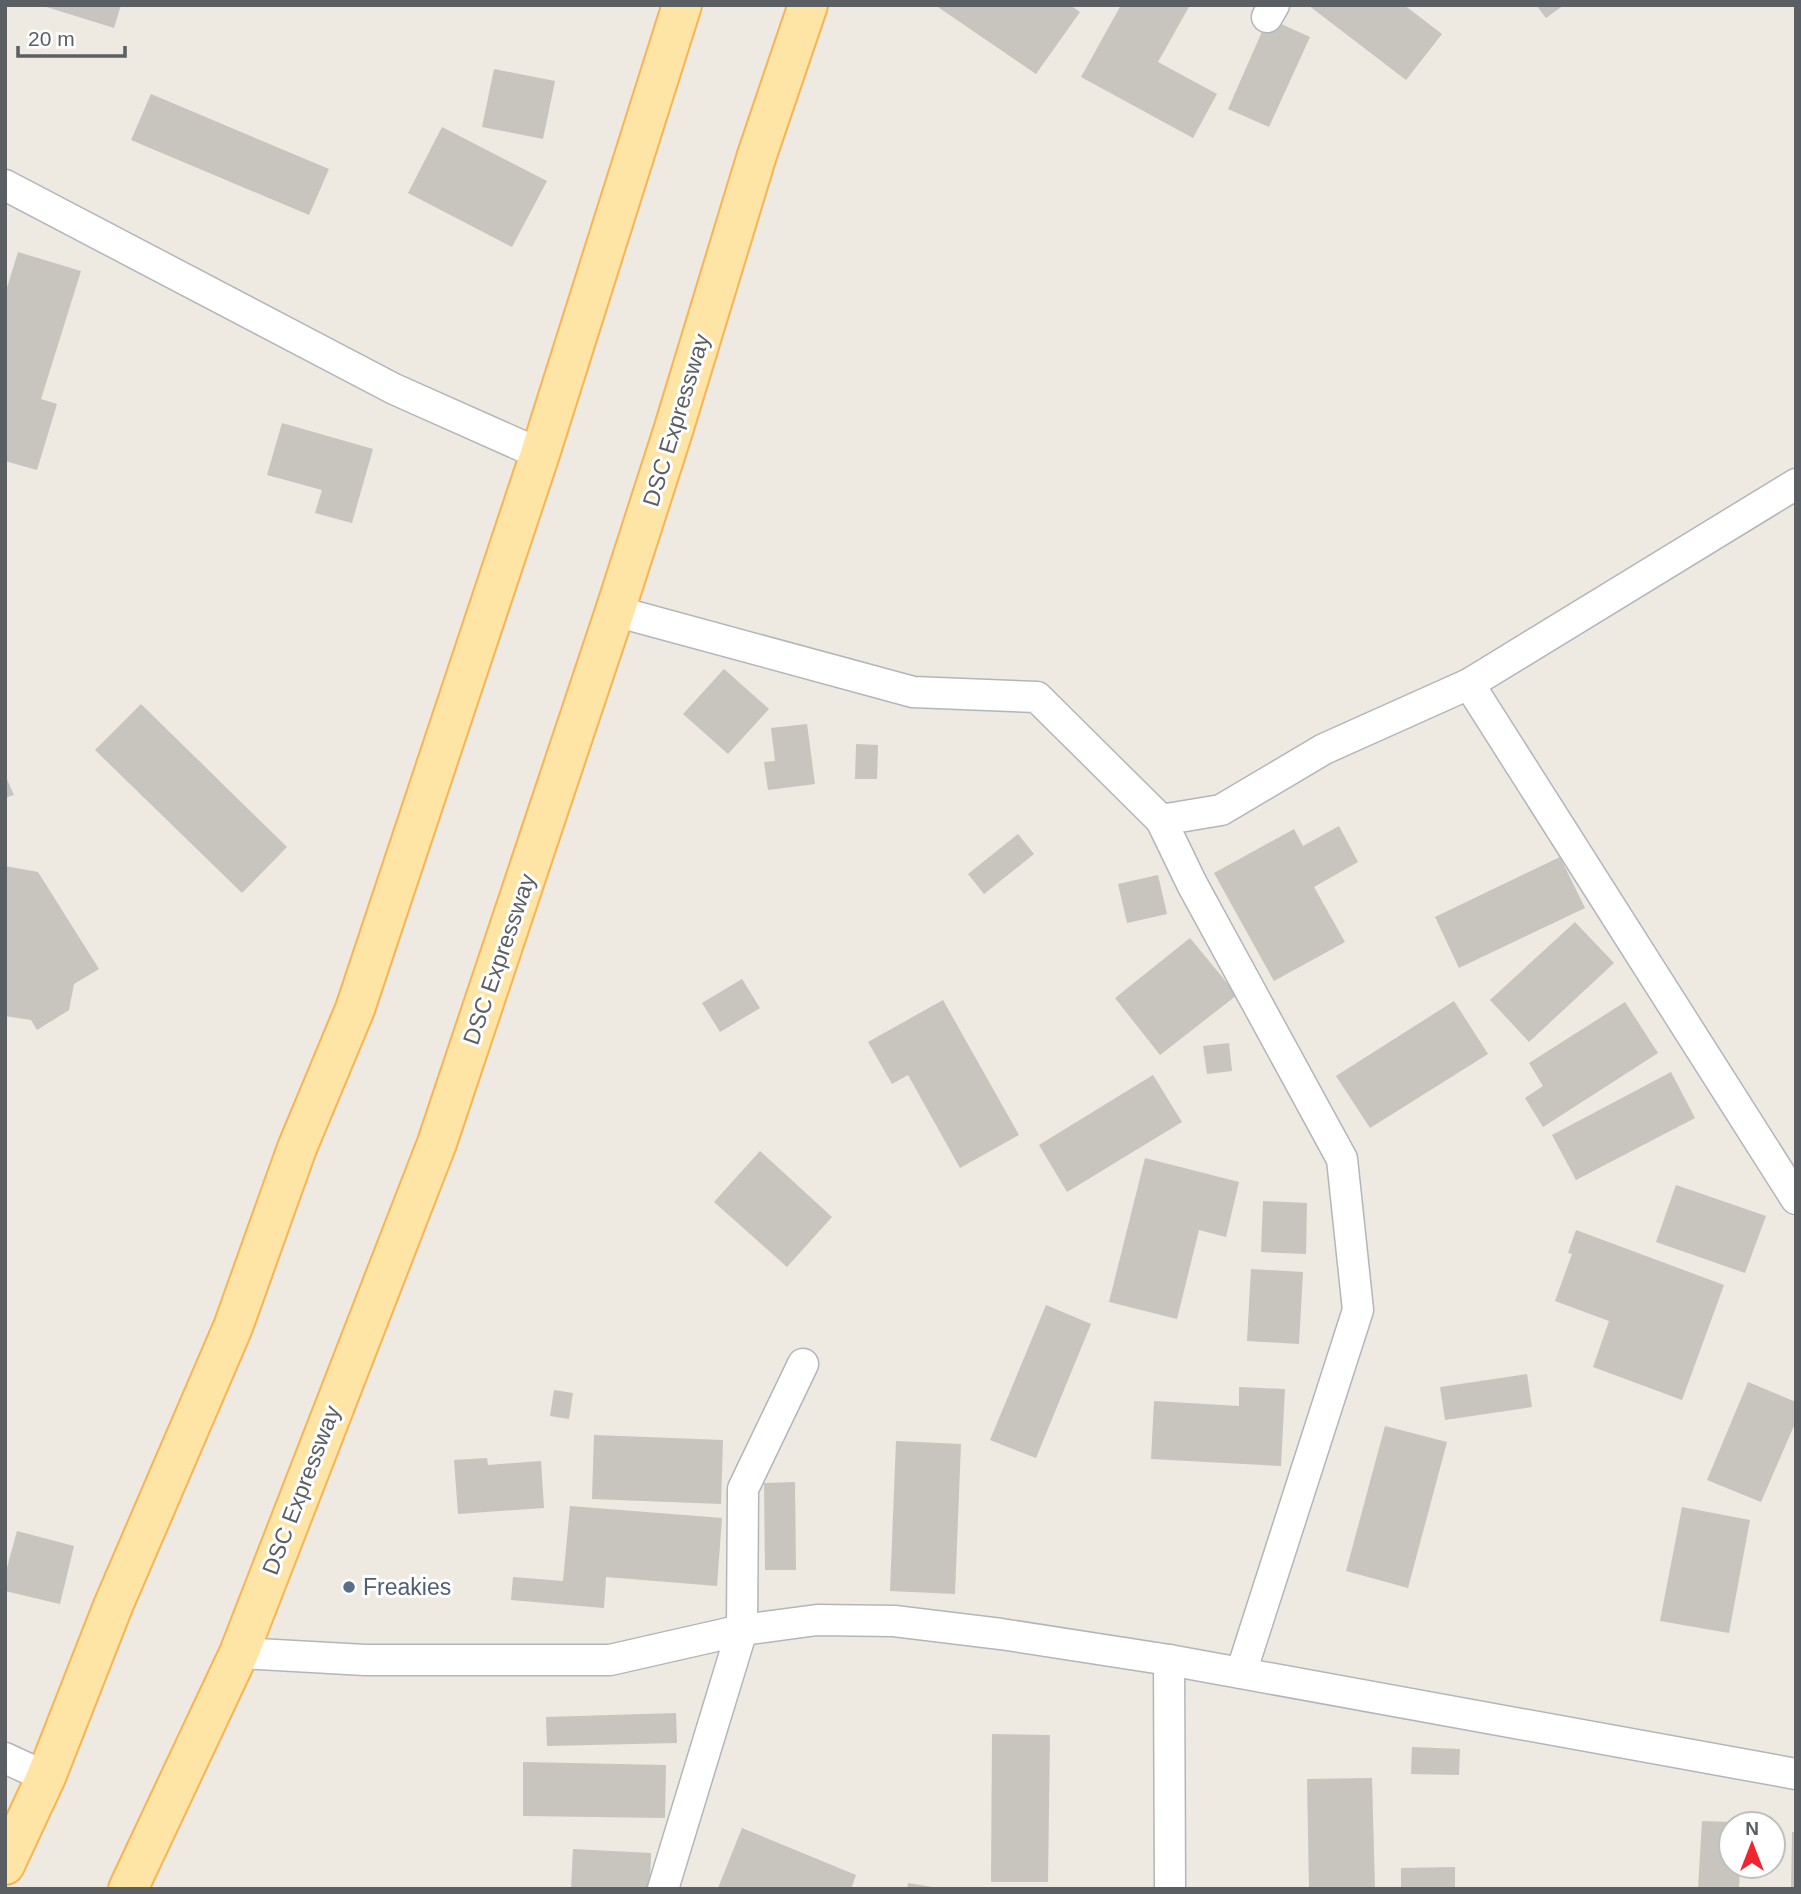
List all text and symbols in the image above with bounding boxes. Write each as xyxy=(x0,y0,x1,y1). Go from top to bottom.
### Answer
scale bar xyxy=(18,14,124,58)
text: 20 m xyxy=(28,27,75,50)
street label: DSC Expressway xyxy=(637,330,715,509)
street label: DSC Expressway xyxy=(458,870,541,1048)
street label: DSC Expressway xyxy=(257,1401,345,1578)
place label: Freakies xyxy=(363,1574,451,1600)
marker: Freakies xyxy=(341,1579,357,1595)
north arrow xyxy=(1717,1810,1787,1880)
text: N xyxy=(1745,1818,1759,1839)

